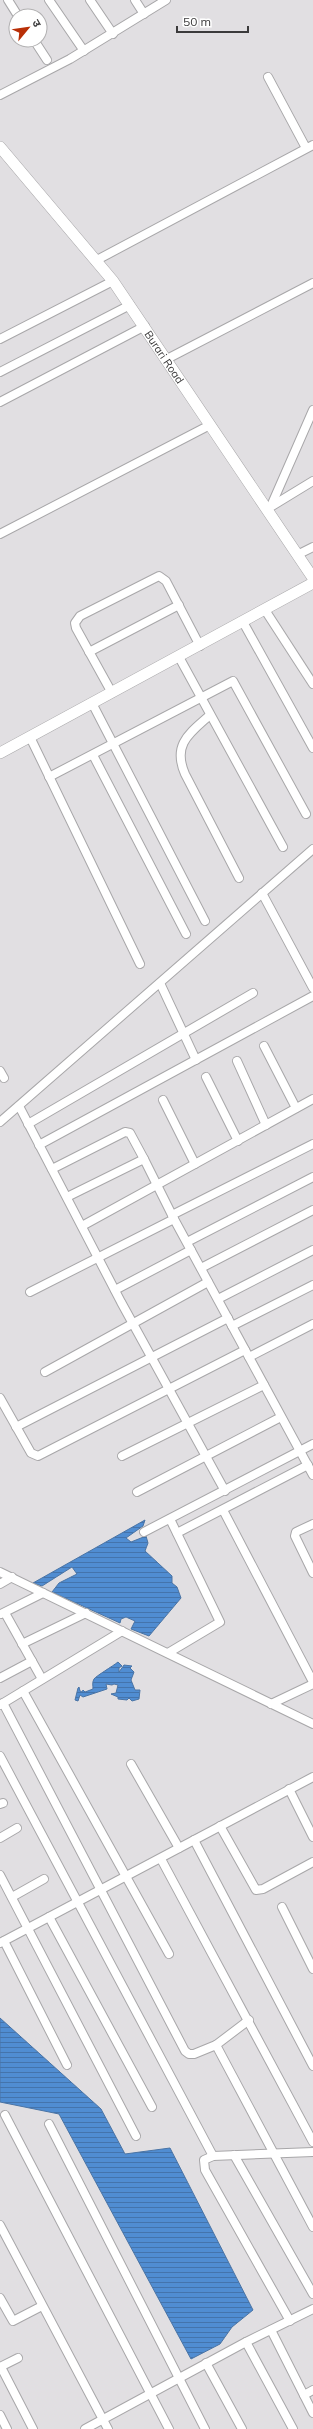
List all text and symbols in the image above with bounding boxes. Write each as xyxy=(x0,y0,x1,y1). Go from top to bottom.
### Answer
north arrow xyxy=(8,8,48,48)
scale bar xyxy=(177,8,248,34)
text: 50 m xyxy=(183,14,211,29)
text: उ xyxy=(29,17,45,30)
street label: Burari Road xyxy=(141,328,187,386)

